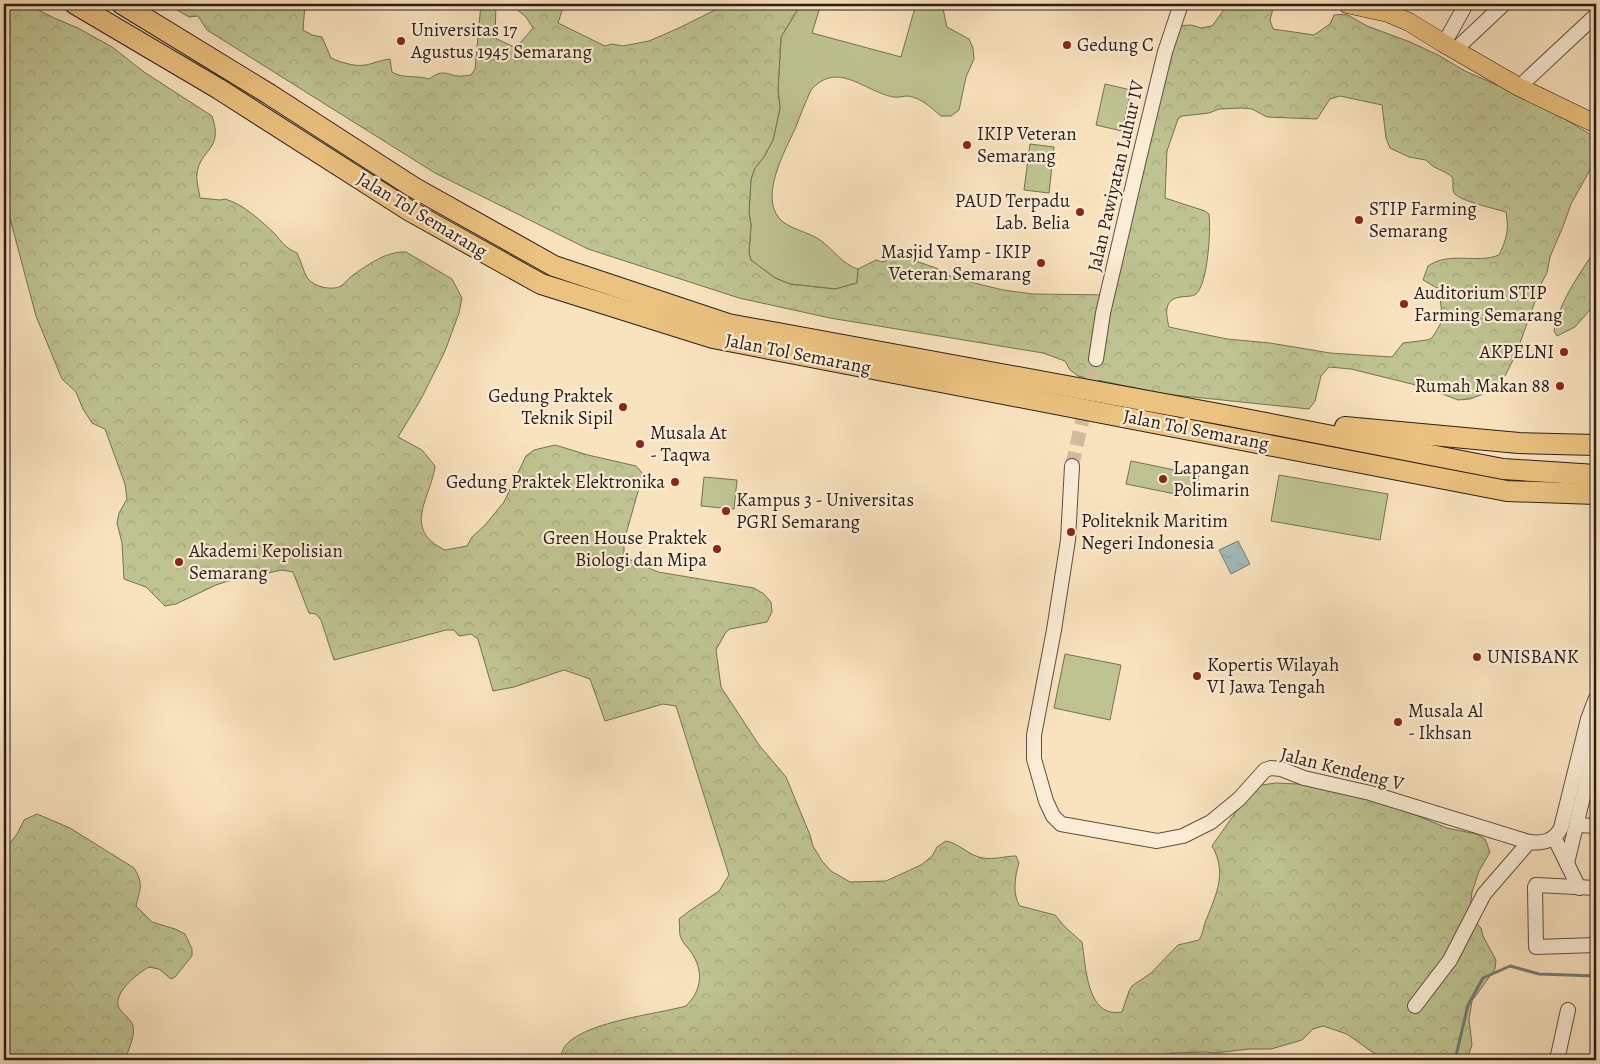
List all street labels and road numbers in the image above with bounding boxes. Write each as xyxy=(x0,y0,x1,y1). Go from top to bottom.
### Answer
street label: Jalan Pawiyatan Luhur IV xyxy=(1081,77,1151,274)
street label: Jalan Tol Semarang xyxy=(352,166,493,264)
street label: Jalan Tol Semarang xyxy=(723,327,874,381)
street label: Jalan Tol Semarang xyxy=(1121,403,1272,457)
street label: Jalan Kendeng V xyxy=(1278,741,1407,797)

